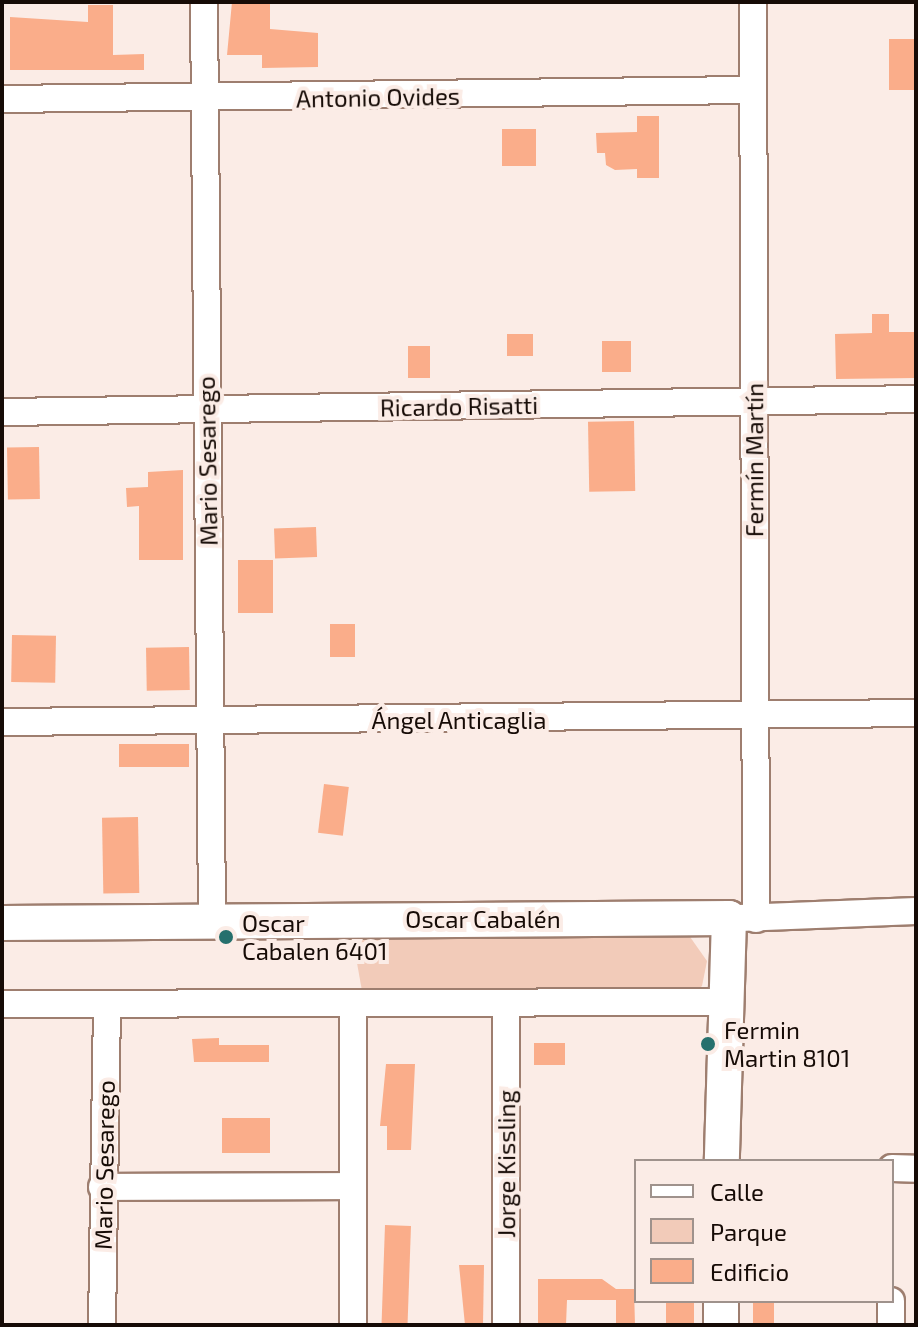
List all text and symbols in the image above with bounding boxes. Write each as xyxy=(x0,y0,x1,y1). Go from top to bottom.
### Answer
street label: Antonio Ovides xyxy=(296,81,460,113)
street label: Mario Sesarego xyxy=(191,376,223,546)
street label: Fermín Martín xyxy=(740,383,768,537)
street label: Ricardo Risatti xyxy=(380,390,538,422)
street label: Ángel Anticaglia xyxy=(371,706,547,734)
street label: Oscar Cabalén xyxy=(405,905,561,933)
place label: Oscar Cabalen 6401 xyxy=(242,909,388,965)
marker: Oscar Cabalen 6401 xyxy=(217,928,235,946)
place label: Fermin Martin 8101 xyxy=(724,1016,850,1072)
marker: Fermin Martin 8101 xyxy=(699,1035,717,1053)
street label: Mario Sesarego xyxy=(88,1080,120,1250)
street label: Jorge Kissling xyxy=(492,1090,520,1238)
legend xyxy=(634,1159,894,1303)
text: Calle xyxy=(710,1177,764,1206)
text: Parque xyxy=(710,1217,787,1246)
text: Edificio xyxy=(710,1257,789,1286)

